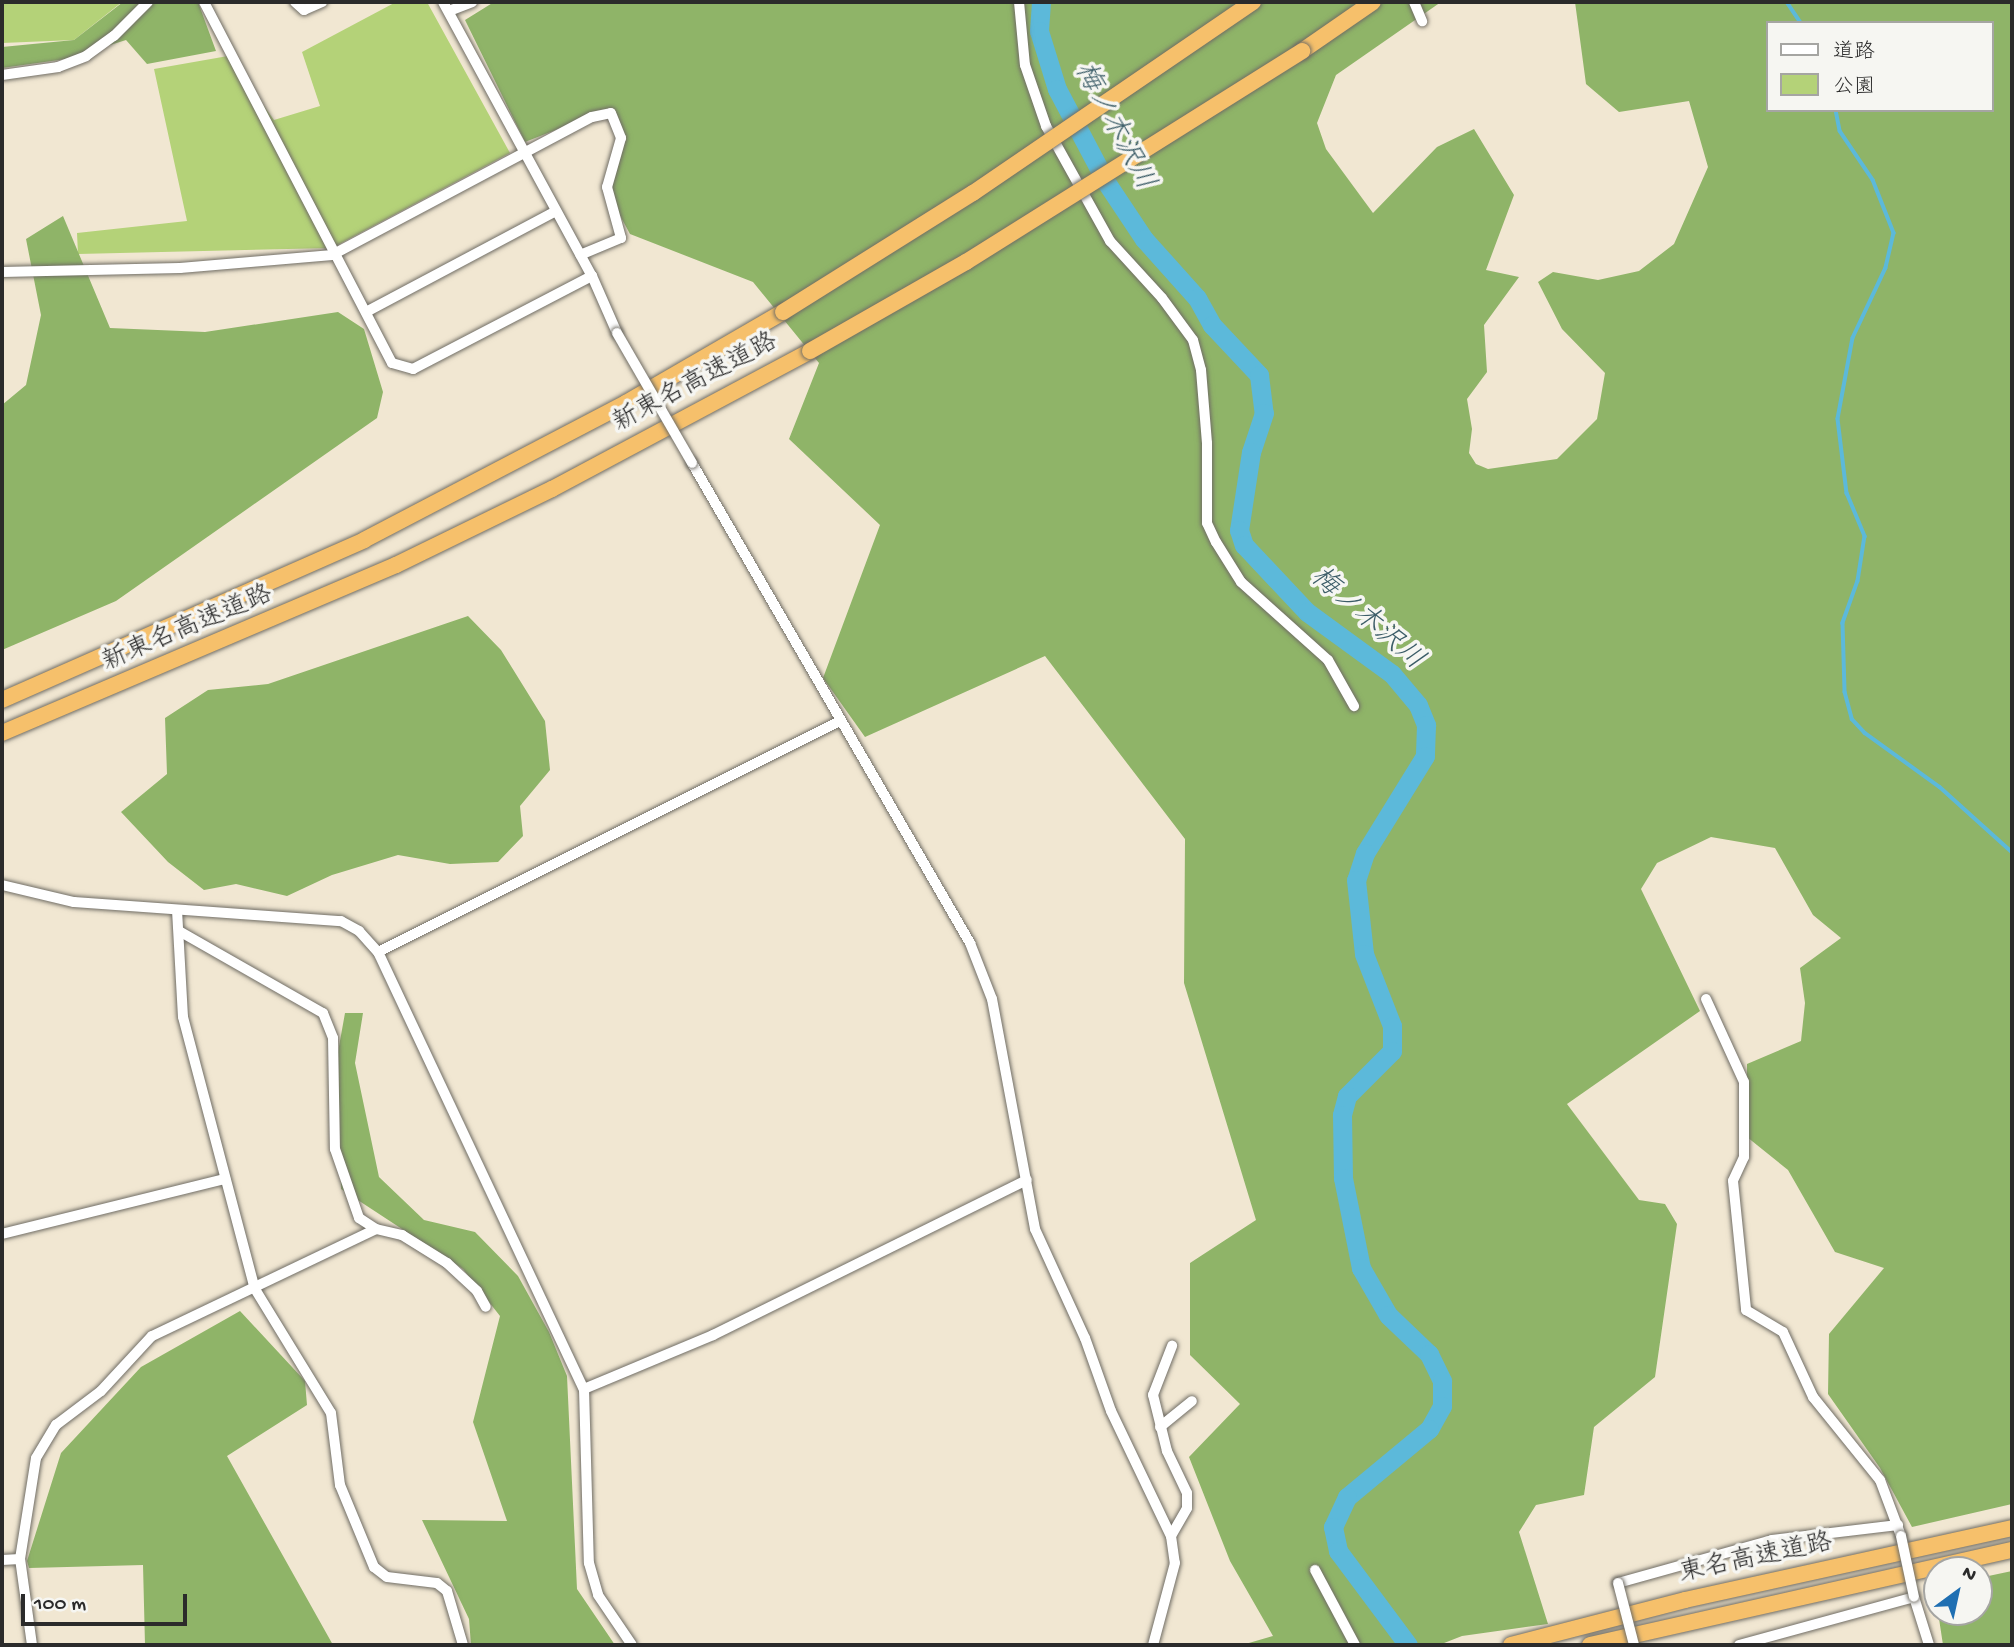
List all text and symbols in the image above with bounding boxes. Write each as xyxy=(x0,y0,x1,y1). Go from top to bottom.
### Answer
legend xyxy=(1766,21,1993,112)
text: 道路 xyxy=(1833,41,1875,66)
water label: 梅ノ木沢川 xyxy=(1065,57,1161,197)
text: 公園 xyxy=(1833,76,1875,101)
street label: 新東名高速道路 xyxy=(608,328,784,440)
water label: 梅ノ木沢川 xyxy=(1302,561,1430,679)
street label: 新東名高速道路 xyxy=(98,580,278,680)
street label: 東名高速道路 xyxy=(1676,1529,1836,1591)
north arrow xyxy=(1923,1556,1993,1626)
text: N xyxy=(1957,1562,1980,1588)
scale bar xyxy=(24,1580,191,1624)
text: 100 m xyxy=(34,1593,86,1618)

